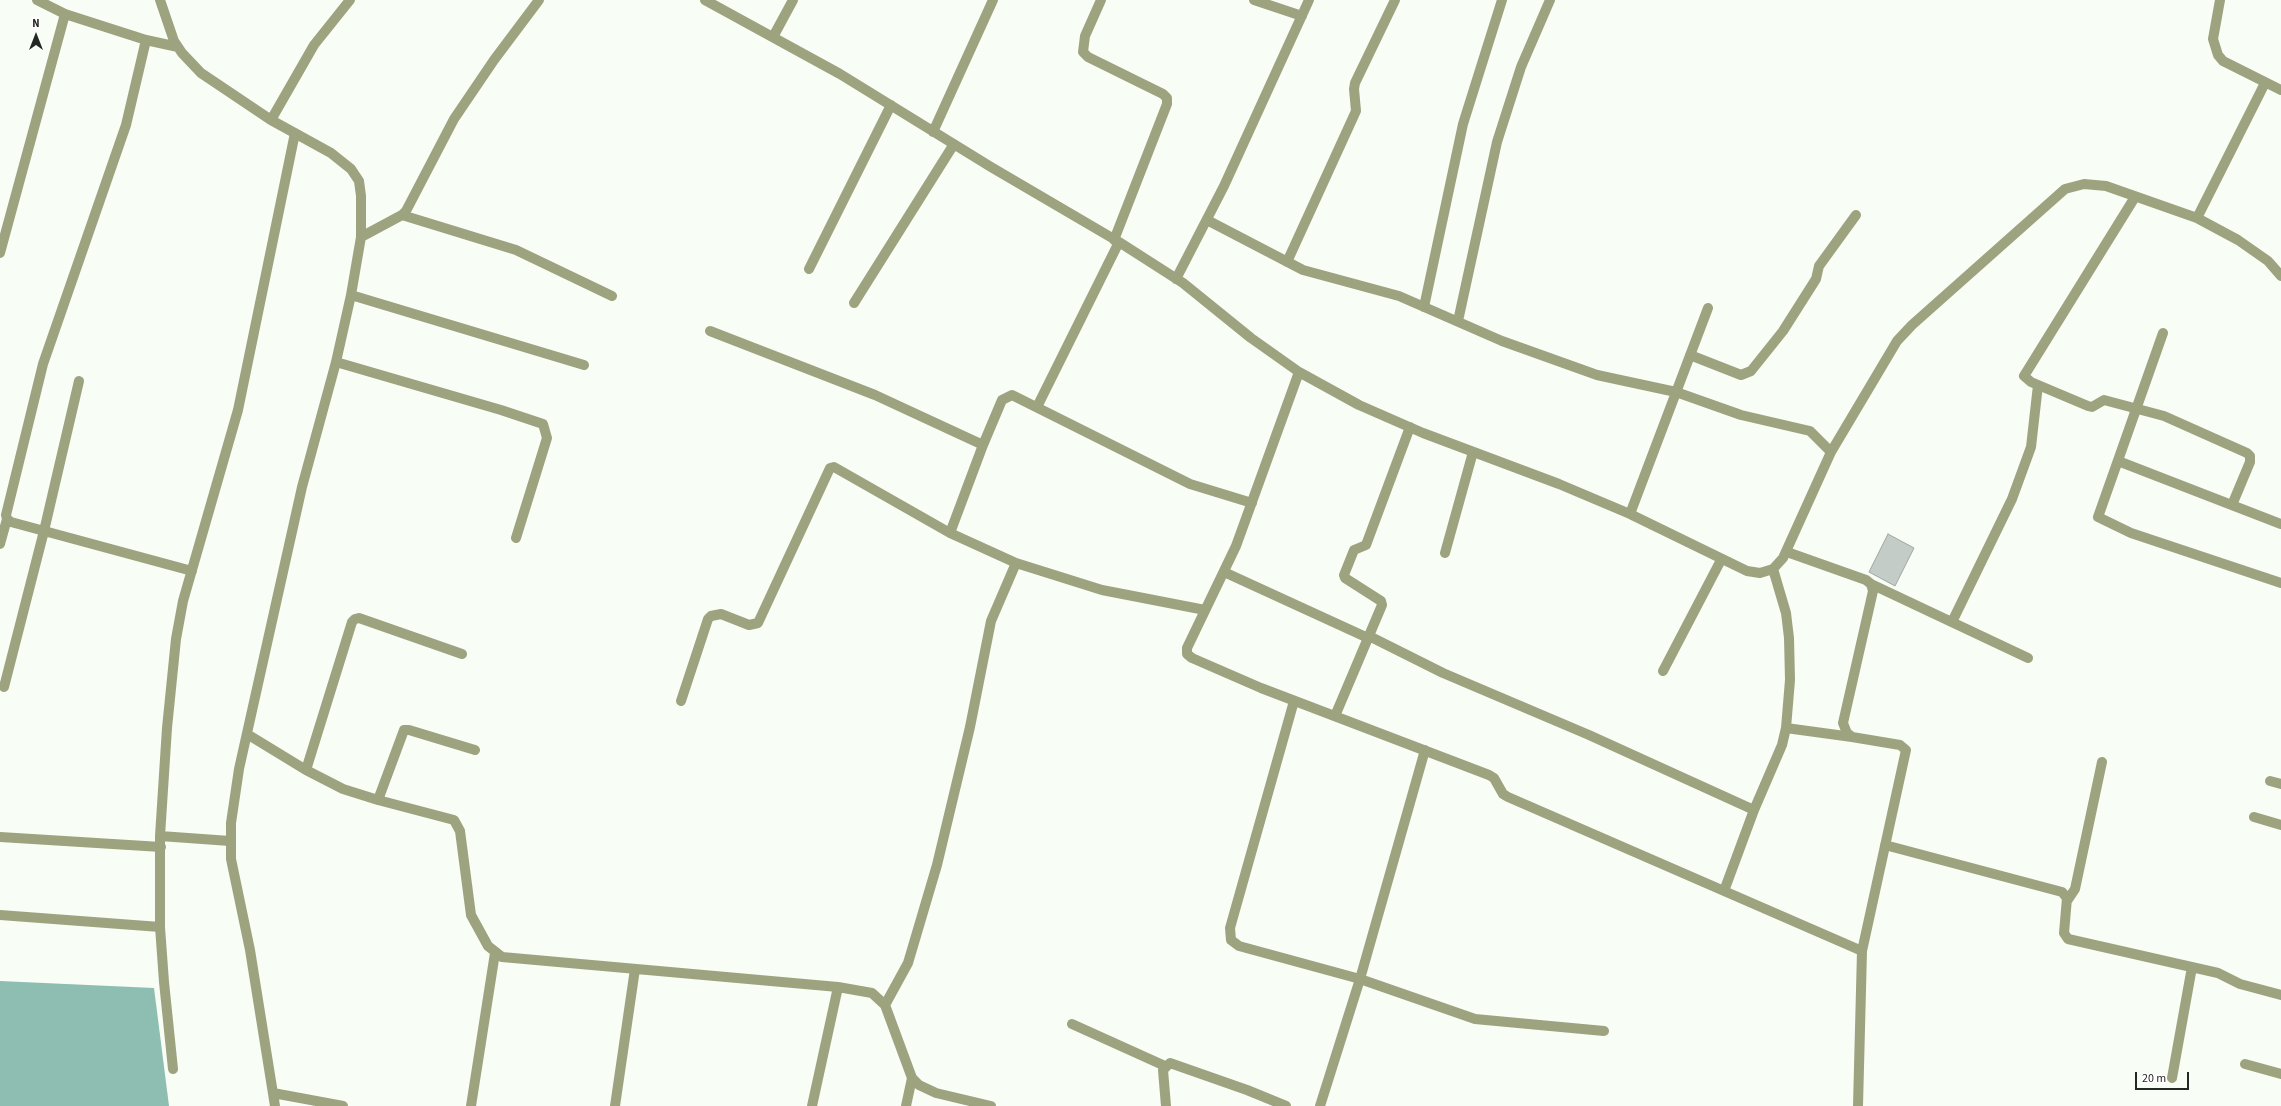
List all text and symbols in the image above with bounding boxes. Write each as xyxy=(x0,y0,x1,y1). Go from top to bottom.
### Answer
north arrow xyxy=(16,16,56,56)
text: N xyxy=(32,16,40,31)
scale bar xyxy=(2137,1064,2191,1090)
text: 20 m xyxy=(2142,1070,2166,1087)

